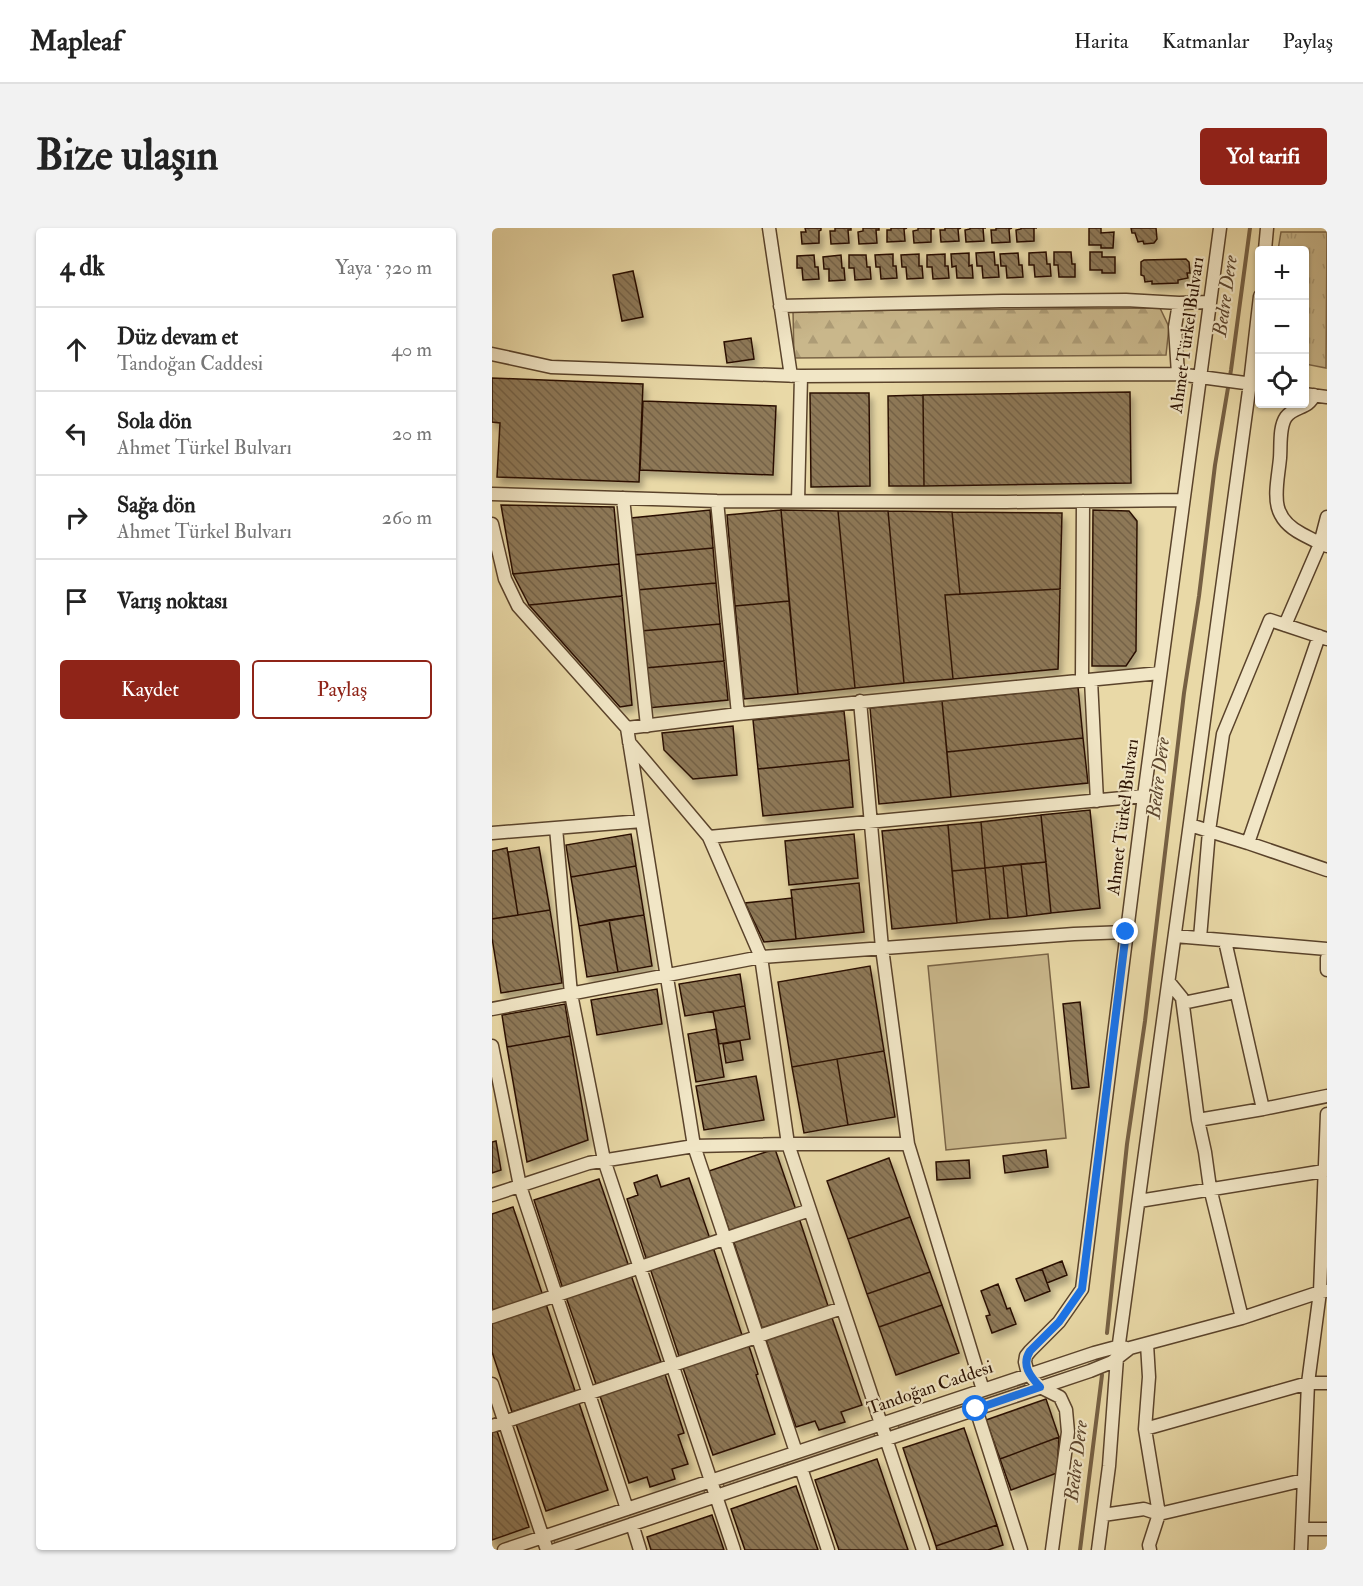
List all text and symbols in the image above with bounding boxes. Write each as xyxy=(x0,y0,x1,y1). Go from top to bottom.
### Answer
text: Mapleaf xyxy=(30,24,122,59)
text: Harita xyxy=(1074,28,1129,55)
text: Katmanlar xyxy=(1162,28,1249,55)
text: Paylaş xyxy=(1282,28,1333,55)
button: Yol tarifi xyxy=(1200,128,1327,185)
text: Bize ulaşın xyxy=(36,130,218,182)
map controls xyxy=(1255,246,1309,408)
button: + xyxy=(1255,246,1309,300)
text: 4 dk xyxy=(60,251,105,283)
water label: Bedre Dere xyxy=(1207,253,1243,339)
text: Yaya · 320 m xyxy=(335,255,432,280)
street label: Ahmet Türkel Bulvarı xyxy=(1165,255,1209,415)
button: − xyxy=(1255,300,1309,354)
text: Düz devam et xyxy=(117,323,238,351)
icon: ahead xyxy=(60,333,93,366)
text: 40 m xyxy=(391,337,432,362)
text: Tandoğan Caddesi xyxy=(117,351,263,376)
button: locate xyxy=(1255,354,1309,408)
text: Sola dön xyxy=(117,407,192,435)
icon: left xyxy=(60,417,93,450)
text: 20 m xyxy=(392,421,432,446)
text: Ahmet Türkel Bulvarı xyxy=(117,435,292,460)
text: Sağa dön xyxy=(117,491,196,519)
icon: right xyxy=(60,501,93,534)
text: 260 m xyxy=(382,505,432,530)
text: Ahmet Türkel Bulvarı xyxy=(117,519,292,544)
icon: arrive xyxy=(60,585,93,618)
text: Varış noktası xyxy=(117,587,228,615)
button: Kaydet xyxy=(60,660,240,719)
button: Paylaş xyxy=(252,660,432,719)
water label: Bedre Dere xyxy=(1140,736,1175,821)
street label: Ahmet Türkel Bulvarı xyxy=(1102,737,1144,897)
route end xyxy=(1112,918,1138,944)
street label: Tandoğan Caddesi xyxy=(864,1356,996,1420)
route start xyxy=(962,1395,988,1421)
water label: Bedre Dere xyxy=(1058,1419,1093,1504)

